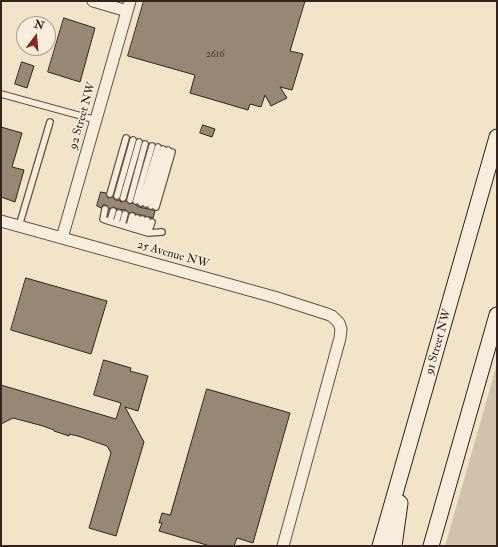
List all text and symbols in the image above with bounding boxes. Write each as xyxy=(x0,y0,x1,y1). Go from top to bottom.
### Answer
north arrow xyxy=(16,16,56,56)
text: N xyxy=(33,17,46,33)
house number: 2616 xyxy=(206,49,224,61)
street label: 92 Street NW xyxy=(67,81,99,151)
street label: 25 Avenue NW xyxy=(135,238,211,272)
street label: 91 Street NW xyxy=(423,308,455,376)

